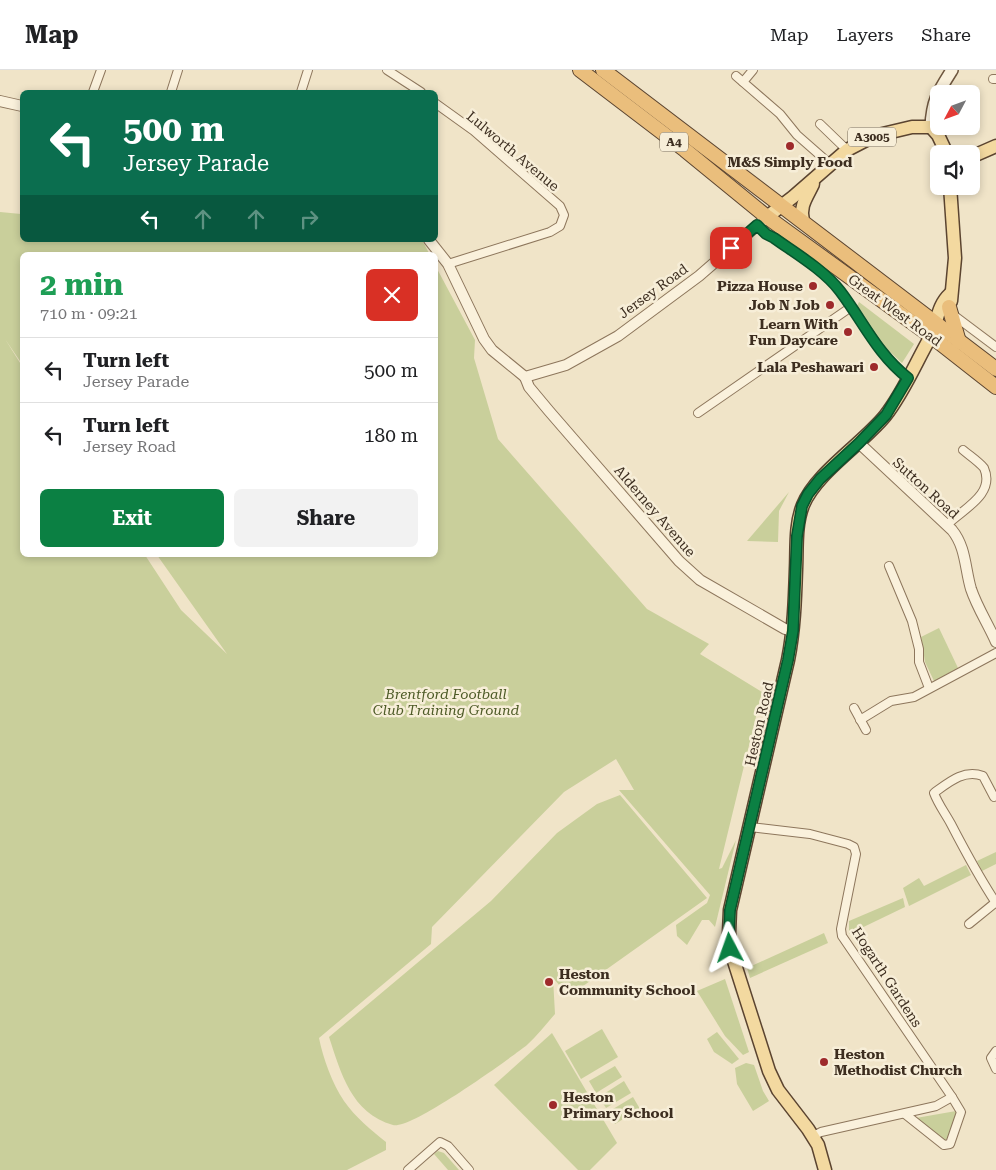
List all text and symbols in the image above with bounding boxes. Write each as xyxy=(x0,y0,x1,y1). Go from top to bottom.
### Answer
text: Map xyxy=(25,21,79,49)
text: Map xyxy=(770,24,809,45)
text: Layers xyxy=(837,24,893,45)
text: Share xyxy=(921,24,971,45)
north arrow xyxy=(930,85,980,135)
map controls xyxy=(930,85,980,195)
street label: Lulworth Avenue xyxy=(464,108,563,194)
text: 500 m xyxy=(123,109,224,150)
icon: left xyxy=(40,110,105,175)
road number: A3005 xyxy=(848,128,896,146)
road number: A4 xyxy=(660,132,688,152)
marker: M&S Simply Food xyxy=(784,140,796,152)
button: sound xyxy=(930,145,980,195)
text: Jersey Parade xyxy=(123,151,269,176)
place label: M&S Simply Food xyxy=(728,154,853,170)
icon: left xyxy=(136,205,164,233)
icon: ahead xyxy=(189,205,217,233)
icon: ahead xyxy=(242,205,270,233)
icon: right xyxy=(295,205,323,233)
pin xyxy=(710,227,752,269)
icon: arrive xyxy=(717,234,745,262)
street label: Jersey Road xyxy=(615,261,691,321)
text: 2 min xyxy=(40,267,123,302)
button: close xyxy=(366,269,418,321)
street label: Great West Road xyxy=(845,271,945,349)
place label: Pizza House xyxy=(717,278,803,294)
marker: Pizza House xyxy=(807,280,819,292)
place label: Job N Job xyxy=(749,297,820,313)
marker: Job N Job xyxy=(824,299,836,311)
text: 710 m · 09:21 xyxy=(40,304,138,323)
place label: Learn With Fun Daycare xyxy=(749,316,839,348)
marker: Learn With Fun Daycare xyxy=(842,326,854,338)
text: Turn left xyxy=(83,349,169,372)
icon: left xyxy=(40,356,68,384)
text: 500 m xyxy=(364,359,418,382)
place label: Lala Peshawari xyxy=(757,359,864,375)
marker: Lala Peshawari xyxy=(868,361,880,373)
text: Jersey Parade xyxy=(83,372,189,391)
text: Turn left xyxy=(83,414,169,437)
icon: left xyxy=(40,421,68,449)
text: 180 m xyxy=(364,424,418,447)
text: Jersey Road xyxy=(83,437,176,456)
street label: Sutton Road xyxy=(890,454,962,522)
street label: Alderney Avenue xyxy=(611,462,699,560)
button: Exit xyxy=(40,489,224,547)
button: Share xyxy=(234,489,418,547)
street label: Heston Road xyxy=(741,680,777,768)
park label: Brentford Football Club Training Ground xyxy=(373,686,520,718)
position arrow xyxy=(703,921,755,973)
street label: Hogarth Gardens xyxy=(849,924,925,1030)
place label: Heston Community School xyxy=(559,966,696,998)
marker: Heston Community School xyxy=(543,976,555,988)
place label: Heston Methodist Church xyxy=(834,1046,963,1078)
marker: Heston Methodist Church xyxy=(818,1056,830,1068)
place label: Heston Primary School xyxy=(563,1089,674,1121)
marker: Heston Primary School xyxy=(547,1099,559,1111)

